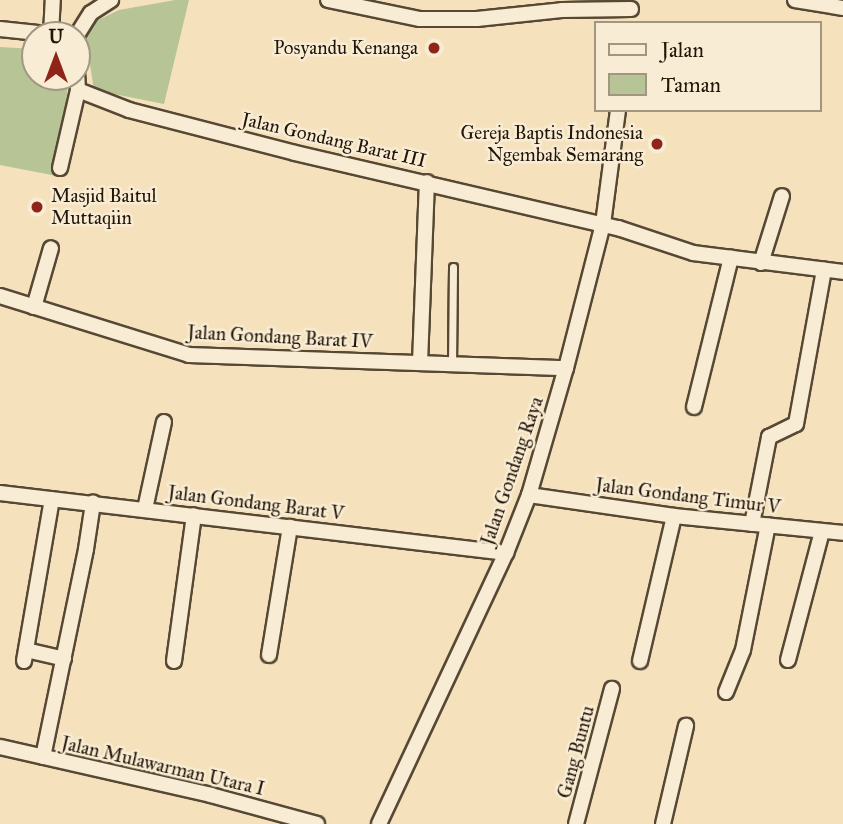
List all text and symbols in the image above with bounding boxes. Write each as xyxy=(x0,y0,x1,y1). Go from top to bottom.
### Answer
north arrow xyxy=(21,21,91,91)
legend xyxy=(594,21,822,112)
text: U xyxy=(48,25,64,48)
place label: Posyandu Kenanga xyxy=(273,37,418,59)
text: Jalan xyxy=(661,37,704,63)
marker: Posyandu Kenanga xyxy=(424,38,444,58)
text: Taman xyxy=(661,72,721,98)
street label: Jalan Gondang Barat III xyxy=(240,108,428,172)
place label: Gereja Baptis Indonesia Ngembak Semarang xyxy=(460,122,643,166)
marker: Gereja Baptis Indonesia Ngembak Semarang xyxy=(649,136,665,152)
place label: Masjid Baitul Muttaqiin xyxy=(51,185,157,229)
marker: Masjid Baitul Muttaqiin xyxy=(29,199,45,215)
street label: Jalan Gondang Barat IV xyxy=(187,321,373,353)
street label: Jalan Gondang Raya xyxy=(476,394,548,548)
street label: Jalan Gondang Timur V xyxy=(594,473,782,519)
street label: Jalan Gondang Barat V xyxy=(167,481,345,525)
street label: Gang Buntu xyxy=(553,703,599,801)
street label: Jalan Mulawarman Utara I xyxy=(59,732,267,800)

